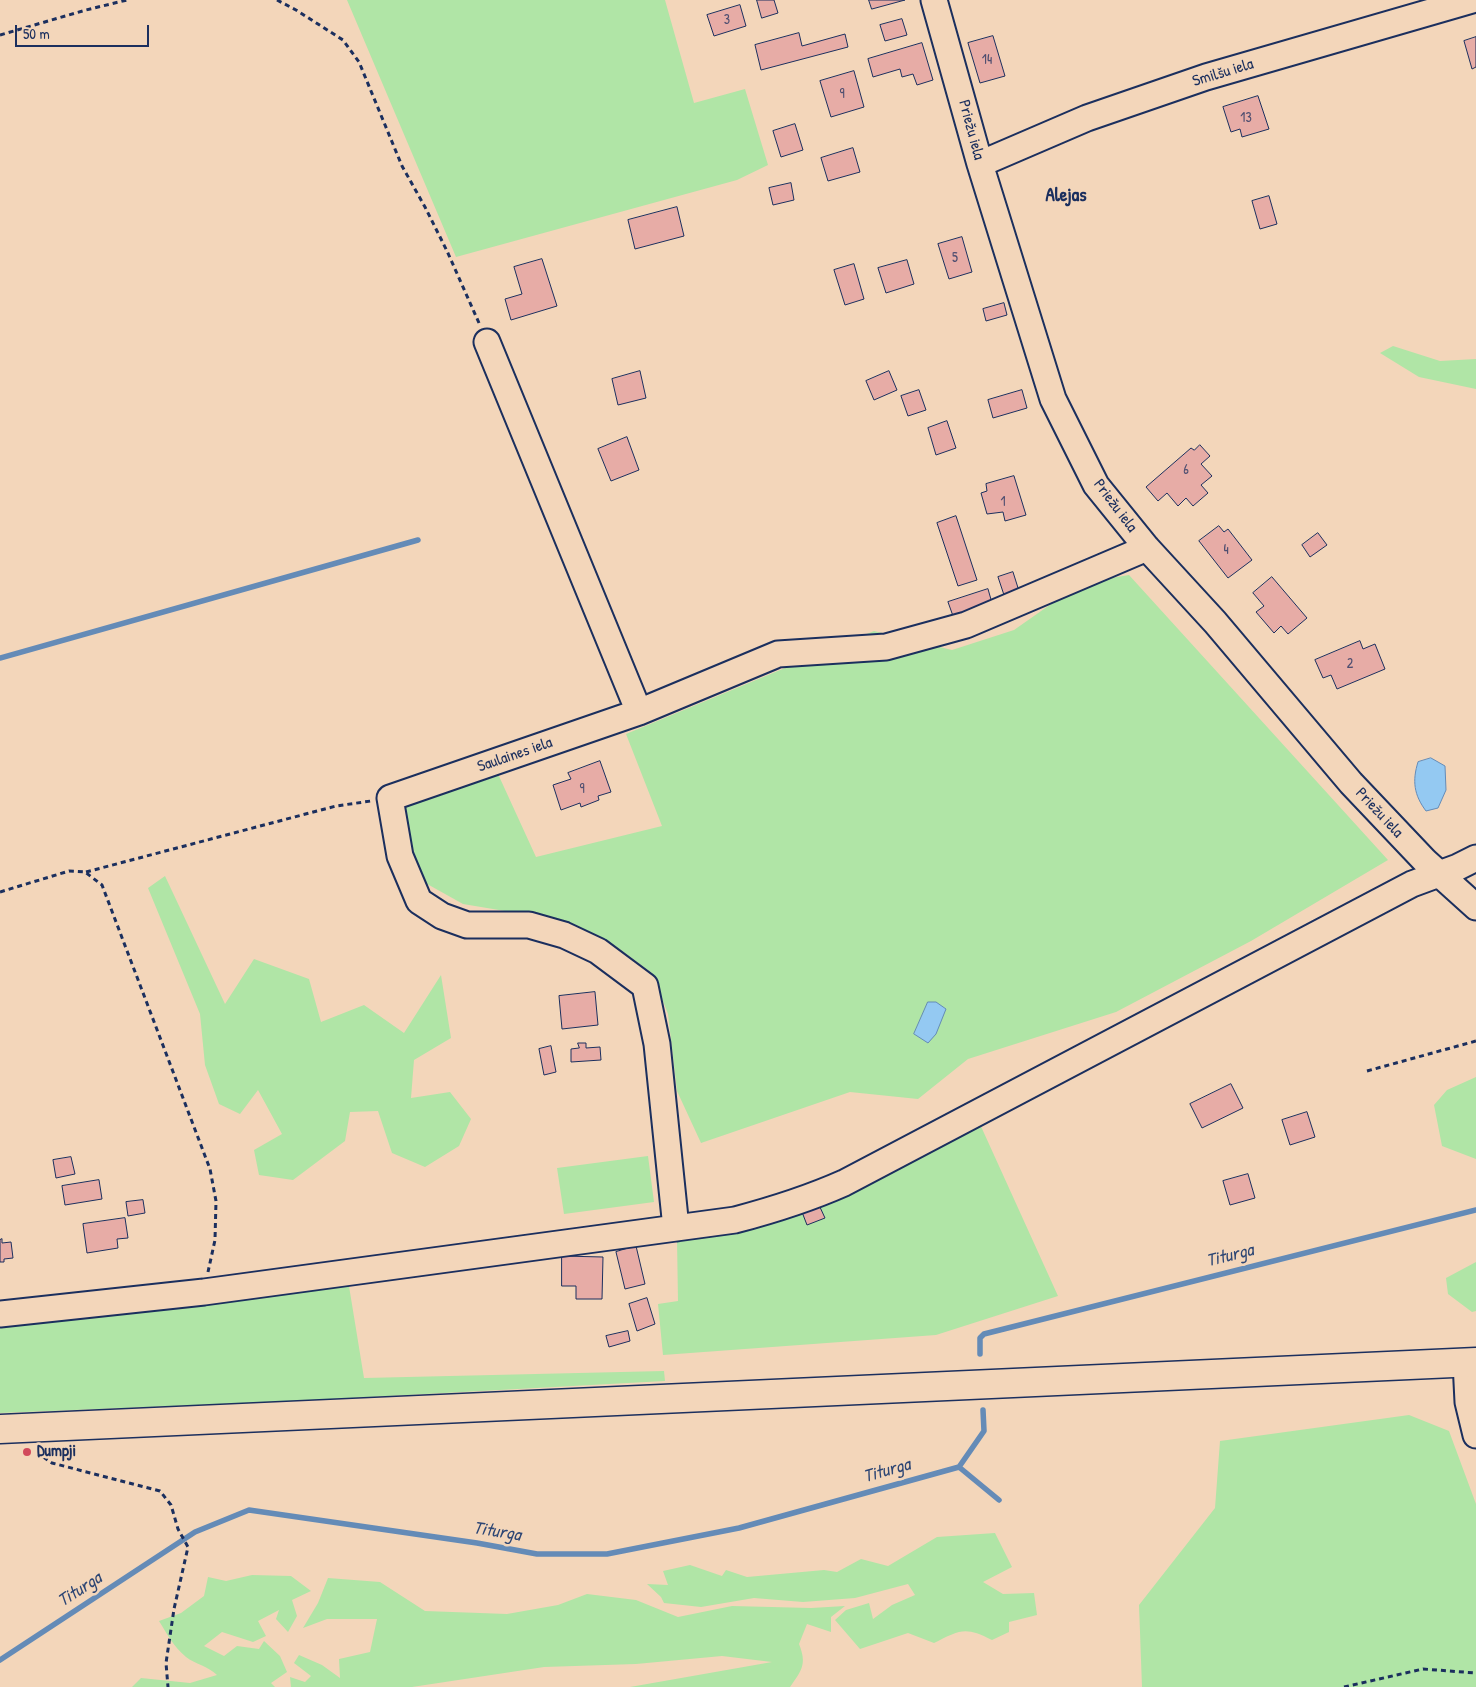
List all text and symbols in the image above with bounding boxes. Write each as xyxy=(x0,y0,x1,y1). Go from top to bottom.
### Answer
house number: 3 xyxy=(724,12,730,28)
scale bar xyxy=(18,15,151,47)
text: 50 m xyxy=(23,23,50,44)
house number: 14 xyxy=(982,52,992,68)
street label: Smilšu iela xyxy=(1190,55,1256,91)
house number: 9 xyxy=(839,86,845,102)
street label: Priežu iela xyxy=(954,98,988,162)
house number: 13 xyxy=(1240,110,1252,126)
district label: Alejas xyxy=(1045,185,1087,207)
house number: 5 xyxy=(952,250,958,266)
house number: 6 xyxy=(1183,462,1189,478)
street label: Priežu iela xyxy=(1089,476,1141,536)
house number: 1 xyxy=(1000,494,1006,510)
house number: 4 xyxy=(1223,542,1229,558)
house number: 2 xyxy=(1347,656,1353,672)
street label: Saulaines iela xyxy=(475,733,555,777)
house number: 9 xyxy=(579,781,585,797)
street label: Priežu iela xyxy=(1351,784,1407,842)
water label: Titurga xyxy=(1204,1240,1256,1272)
place label: Dumpji xyxy=(37,1442,76,1462)
marker: Dumpji xyxy=(21,1446,33,1458)
water label: Titurga xyxy=(861,1454,913,1488)
water label: Titurga xyxy=(472,1518,522,1546)
water label: Titurga xyxy=(54,1568,106,1612)

